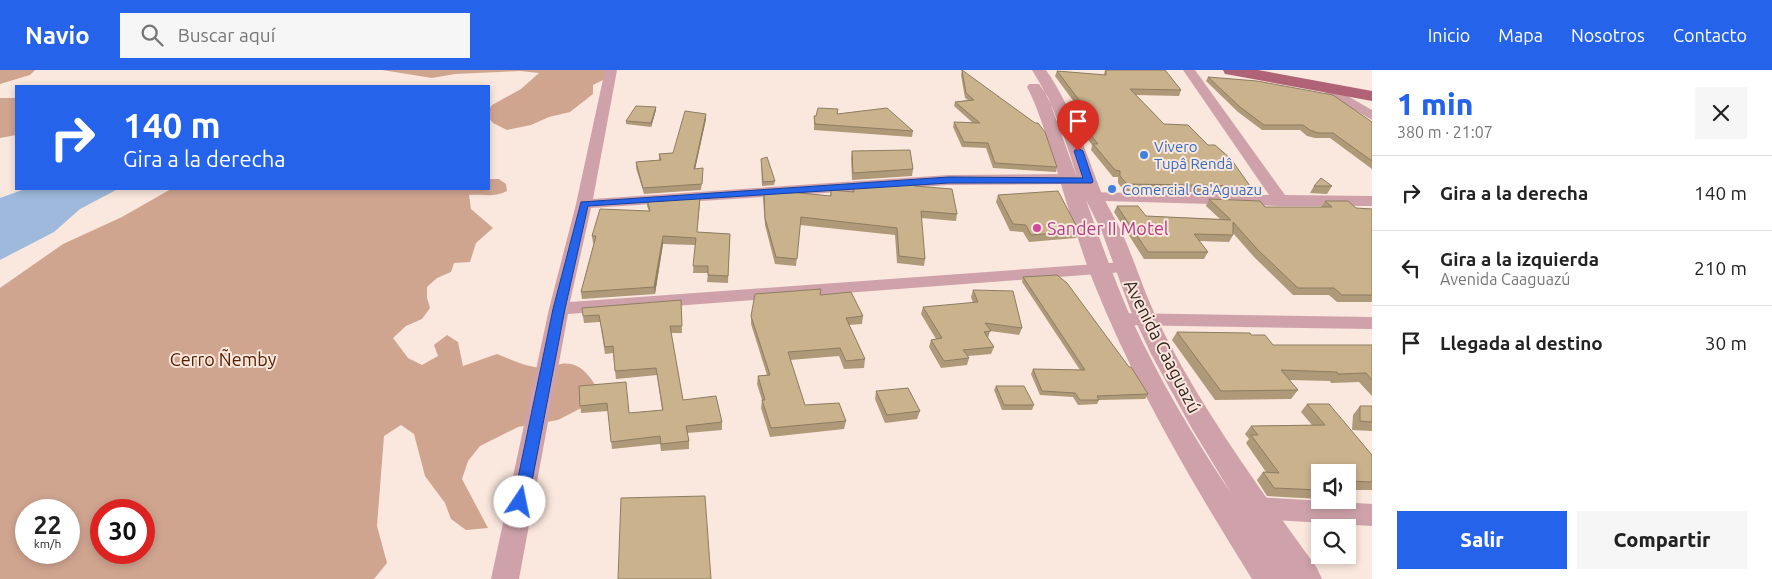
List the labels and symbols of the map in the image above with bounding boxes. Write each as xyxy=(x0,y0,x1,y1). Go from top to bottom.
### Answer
pin xyxy=(1057,100,1099,151)
place label: Vivero Tupâ Rendâ xyxy=(1154,138,1233,172)
marker: Vivero Tupâ Rendâ xyxy=(1138,149,1150,161)
place label: Comercial Ca'Aguazu xyxy=(1122,181,1262,198)
marker: Comercial Ca'Aguazu xyxy=(1106,183,1118,195)
place label: Sander II Motel xyxy=(1047,218,1169,238)
marker: Sander II Motel xyxy=(1031,222,1043,234)
street label: Avenida Caaguazú xyxy=(1121,276,1205,416)
park label: Cerro Ñemby xyxy=(170,348,277,369)
position arrow xyxy=(493,475,545,527)
speed limit sign: 30 xyxy=(90,499,155,564)

